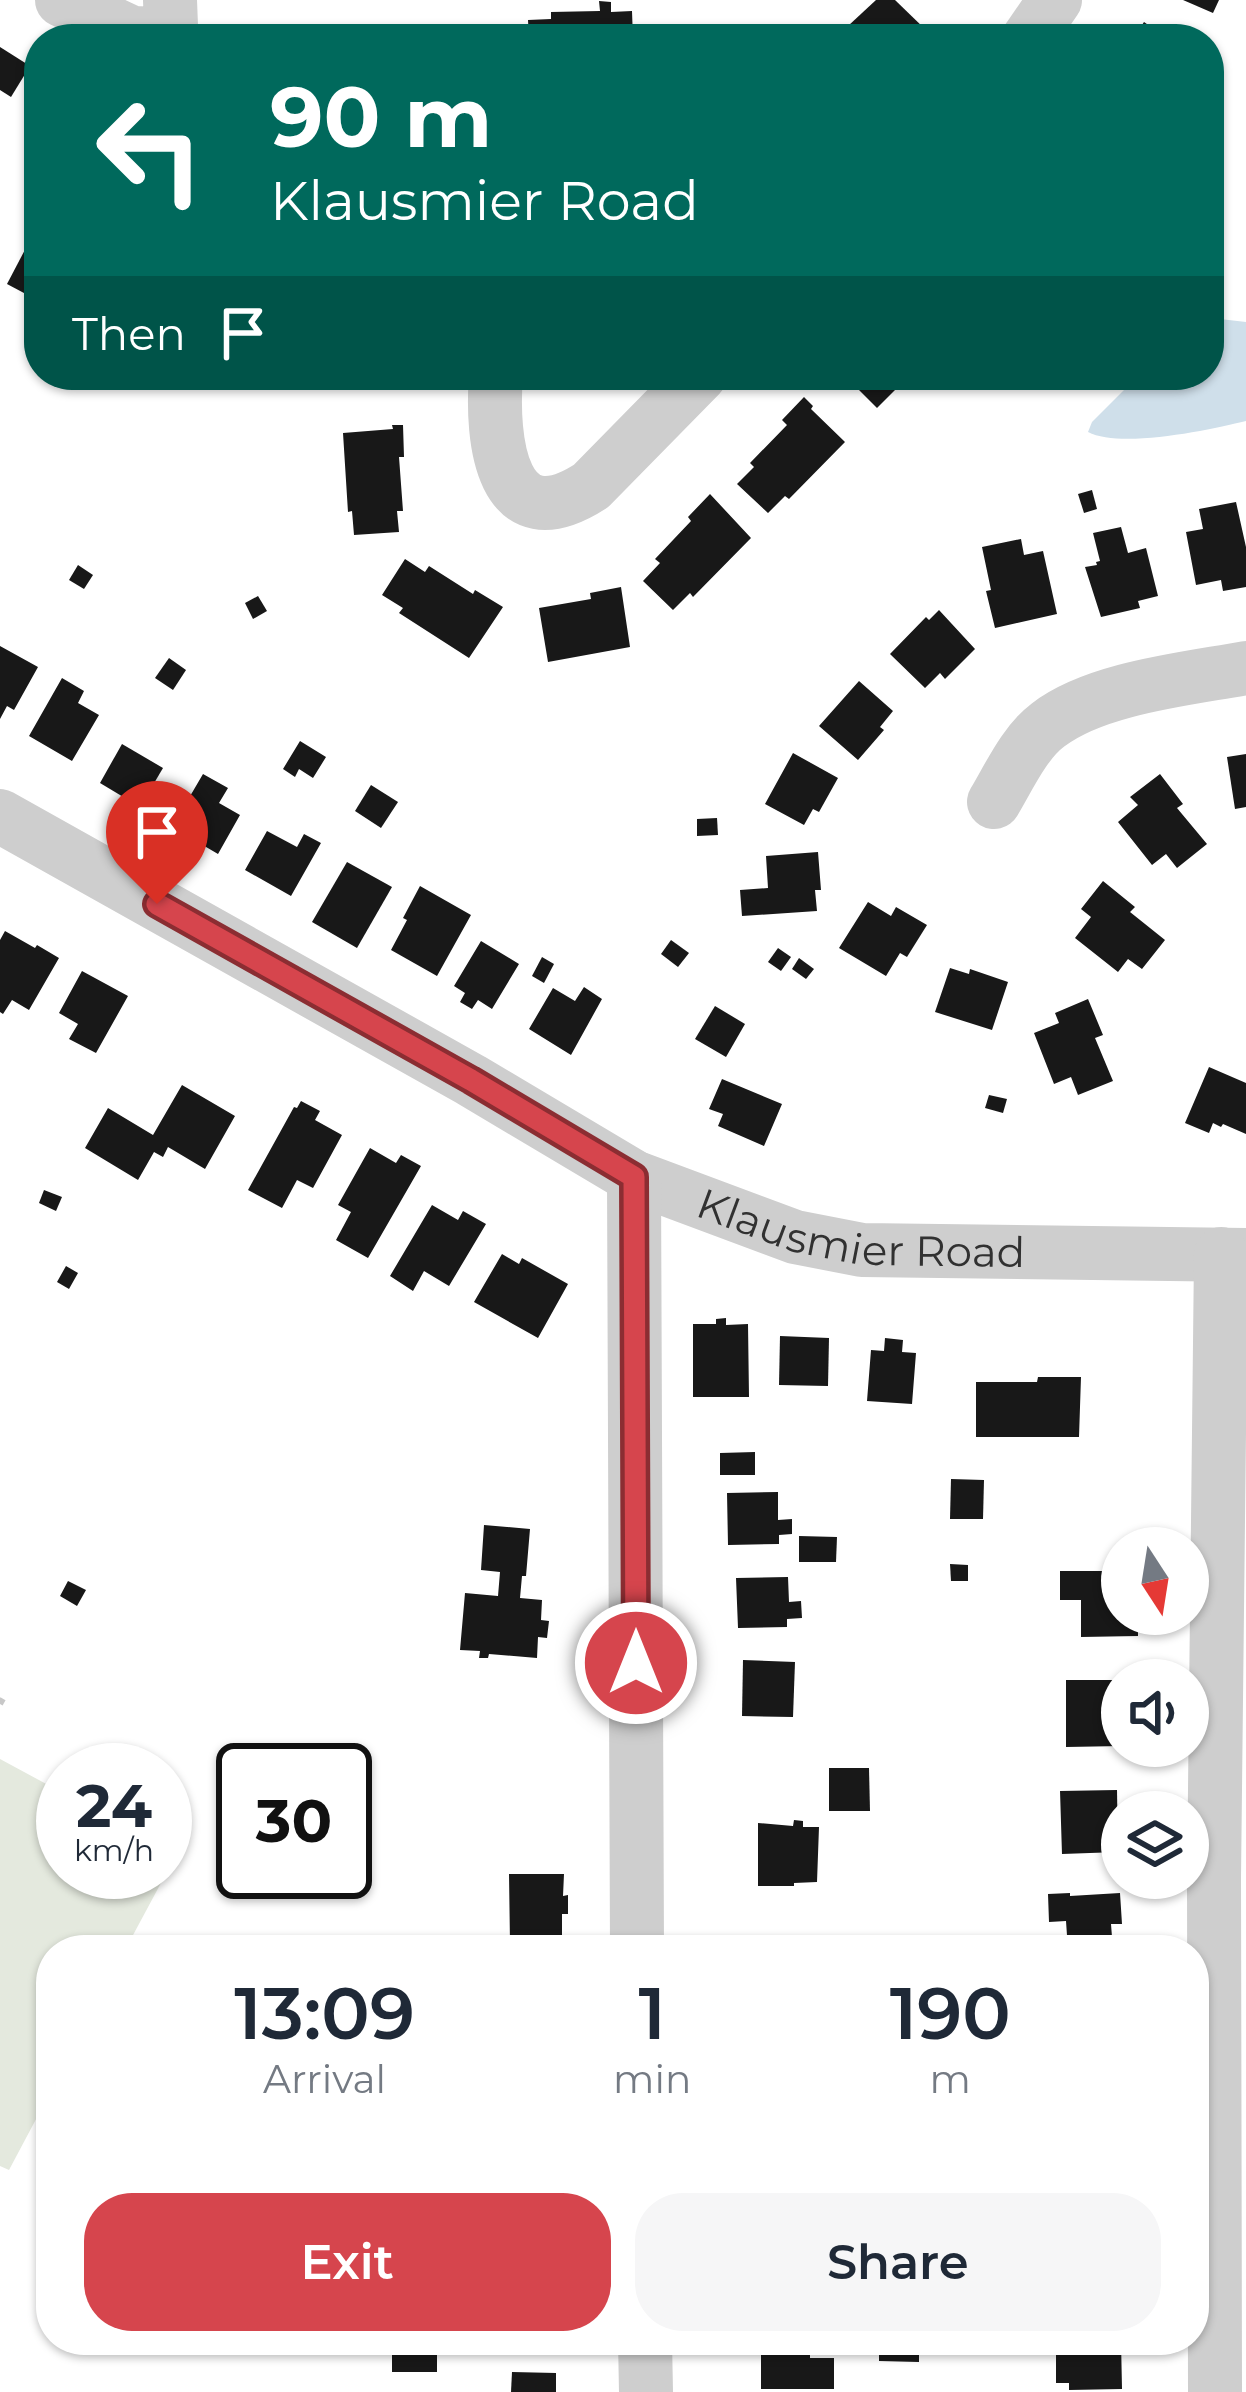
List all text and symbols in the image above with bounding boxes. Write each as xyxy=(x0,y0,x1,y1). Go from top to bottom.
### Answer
text: 90 m xyxy=(270,66,492,168)
icon: left xyxy=(72,72,228,228)
text: Klausmier Road xyxy=(270,168,699,234)
icon: arrive xyxy=(210,300,276,366)
text: Then xyxy=(72,306,186,361)
pin xyxy=(106,781,208,904)
icon: arrive xyxy=(124,799,190,865)
street label: Klausmier Road xyxy=(690,1177,1025,1278)
north arrow xyxy=(1101,1527,1209,1635)
map controls xyxy=(1101,1527,1209,1899)
position arrow xyxy=(573,1600,699,1726)
button: sound xyxy=(1101,1659,1209,1767)
speed limit sign: 30 xyxy=(216,1743,372,1899)
text: 24 xyxy=(76,1769,152,1842)
button: layers xyxy=(1101,1791,1209,1899)
text: km/h xyxy=(74,1832,154,1869)
text: 13:09 xyxy=(234,1969,415,2057)
text: 1 xyxy=(639,1969,666,2057)
text: 190 xyxy=(890,1969,1011,2057)
text: Arrival xyxy=(263,2055,386,2103)
text: min xyxy=(613,2055,691,2103)
text: m xyxy=(929,2055,971,2103)
button: Exit xyxy=(84,2193,611,2331)
button: Share xyxy=(635,2193,1161,2331)

